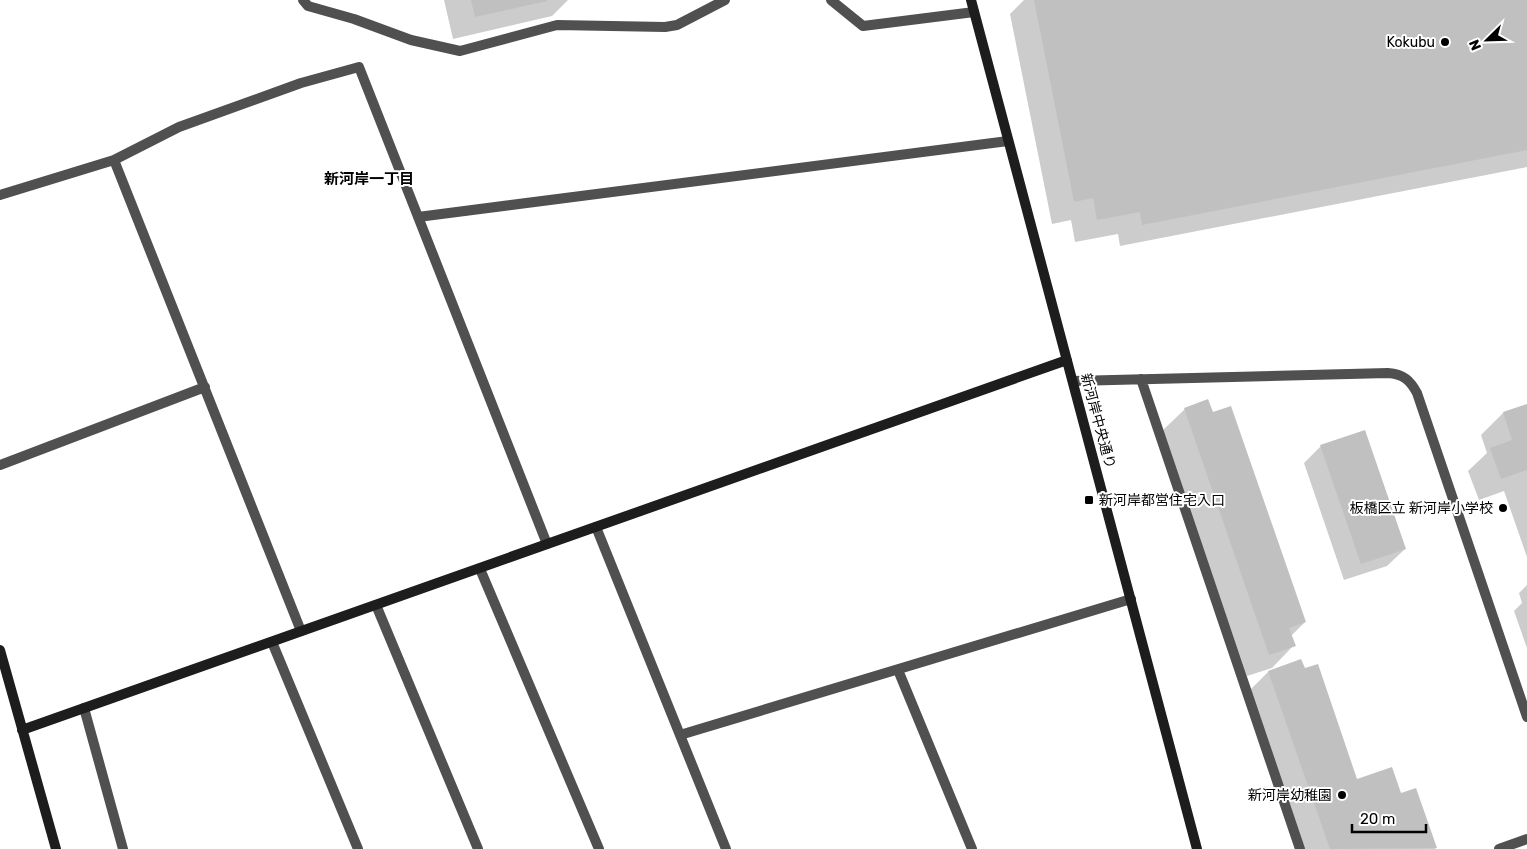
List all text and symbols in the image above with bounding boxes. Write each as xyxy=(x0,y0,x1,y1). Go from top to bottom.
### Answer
north arrow xyxy=(1462,15,1512,65)
place label: Kokubu xyxy=(1387,34,1435,51)
marker: Kokubu xyxy=(1439,36,1451,48)
text: N xyxy=(1466,37,1485,53)
district label: 新河岸一丁目 xyxy=(324,170,414,188)
street label: 新河岸中央通り xyxy=(1077,371,1119,471)
place label: 新河岸都営住宅入口 xyxy=(1099,492,1225,509)
marker: 新河岸都営住宅入口 xyxy=(1083,494,1095,506)
place label: 板橋区立 新河岸小学校 xyxy=(1350,500,1493,517)
marker: 板橋区立 新河岸小学校 xyxy=(1497,502,1509,514)
place label: 新河岸幼稚園 xyxy=(1248,787,1332,804)
marker: 新河岸幼稚園 xyxy=(1336,789,1348,801)
scale bar xyxy=(1352,802,1426,834)
text: 20 m xyxy=(1360,810,1395,828)

